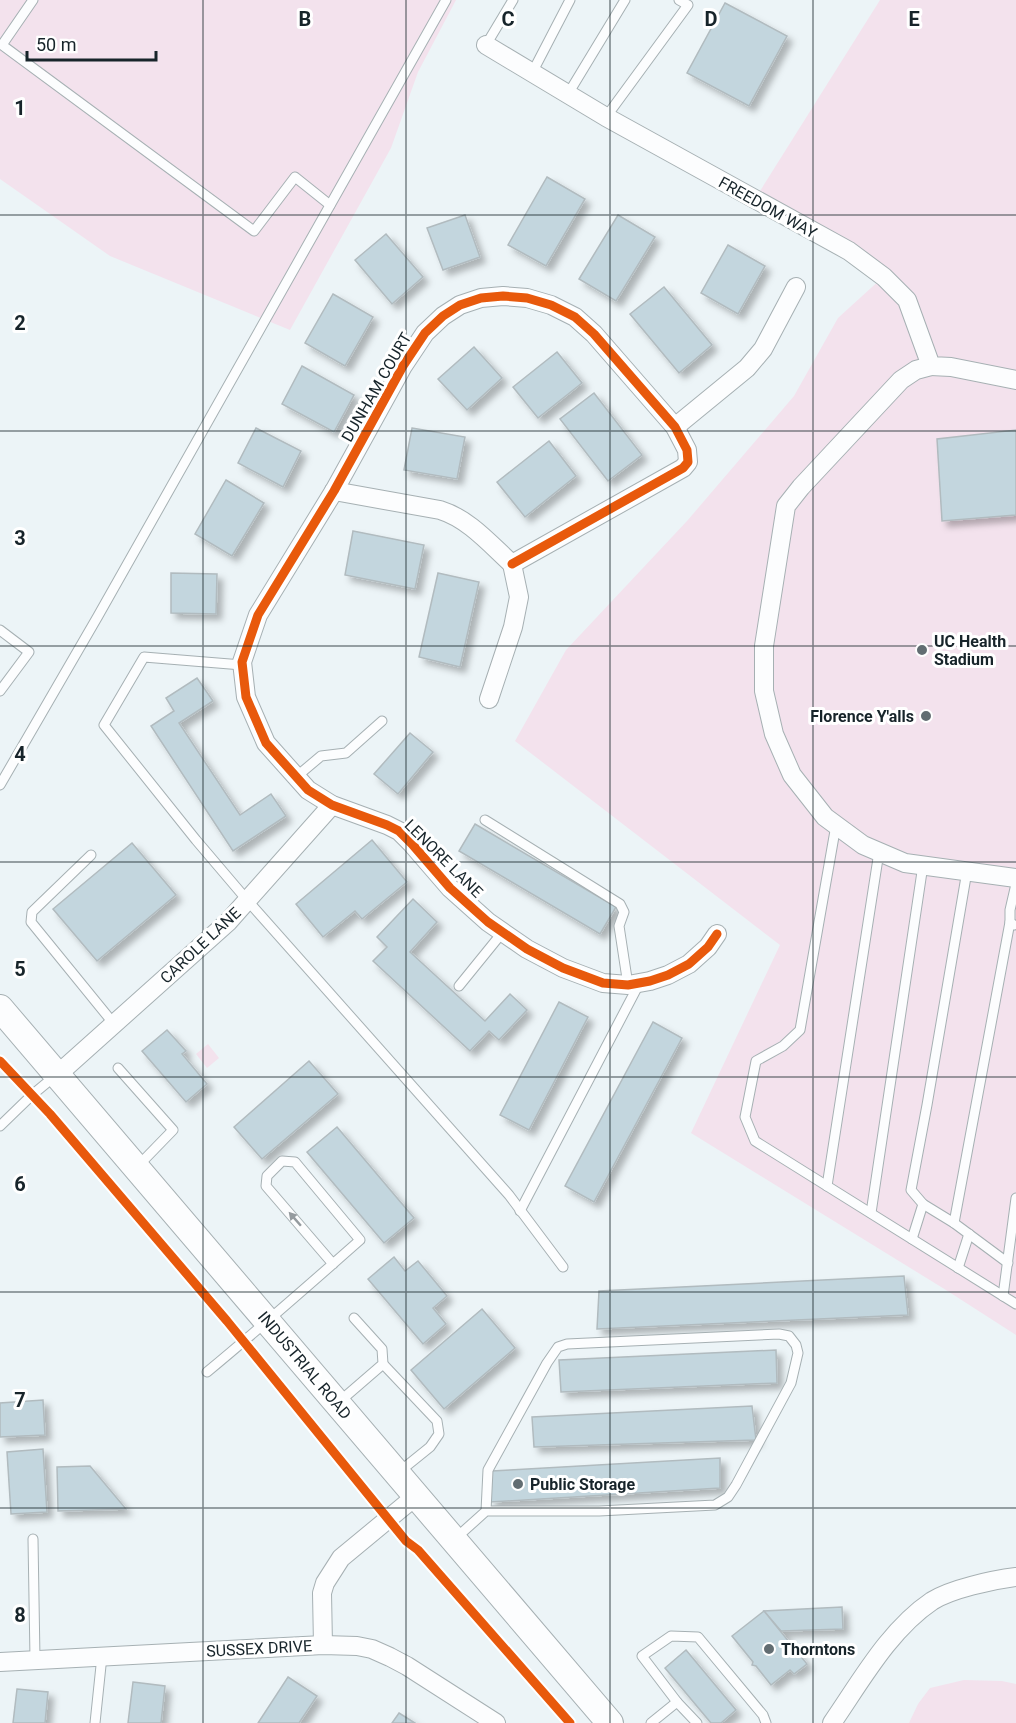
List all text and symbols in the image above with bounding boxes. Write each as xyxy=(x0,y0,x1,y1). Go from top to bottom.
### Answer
text: B xyxy=(299,7,311,31)
text: C xyxy=(501,7,515,31)
text: D xyxy=(705,7,718,31)
text: E xyxy=(908,7,920,31)
scale bar xyxy=(27,24,156,62)
text: 50 m xyxy=(36,34,76,55)
text: 1 xyxy=(14,96,26,120)
street label: FREEDOM WAY xyxy=(715,173,821,242)
text: 2 xyxy=(14,311,26,335)
street label: DUNHAM COURT xyxy=(338,329,416,445)
text: 3 xyxy=(14,526,26,550)
place label: UC Health Stadium xyxy=(934,632,1006,669)
marker: UC Health Stadium xyxy=(915,643,929,657)
place label: Florence Y'alls xyxy=(810,707,914,726)
marker: Florence Y'alls xyxy=(919,709,933,723)
text: 4 xyxy=(14,742,26,766)
street label: LENORE LANE xyxy=(401,815,487,901)
street label: CAROLE LANE xyxy=(156,903,245,987)
text: 5 xyxy=(14,957,26,981)
text: 6 xyxy=(14,1172,26,1196)
one-way arrow xyxy=(289,1212,302,1227)
street label: INDUSTRIAL ROAD xyxy=(254,1308,355,1423)
text: 7 xyxy=(14,1388,26,1412)
place label: Public Storage xyxy=(530,1475,635,1494)
marker: Public Storage xyxy=(511,1477,525,1491)
text: 8 xyxy=(14,1603,26,1627)
street label: SUSSEX DRIVE xyxy=(206,1636,312,1661)
place label: Thorntons xyxy=(781,1640,855,1659)
marker: Thorntons xyxy=(762,1642,776,1656)

